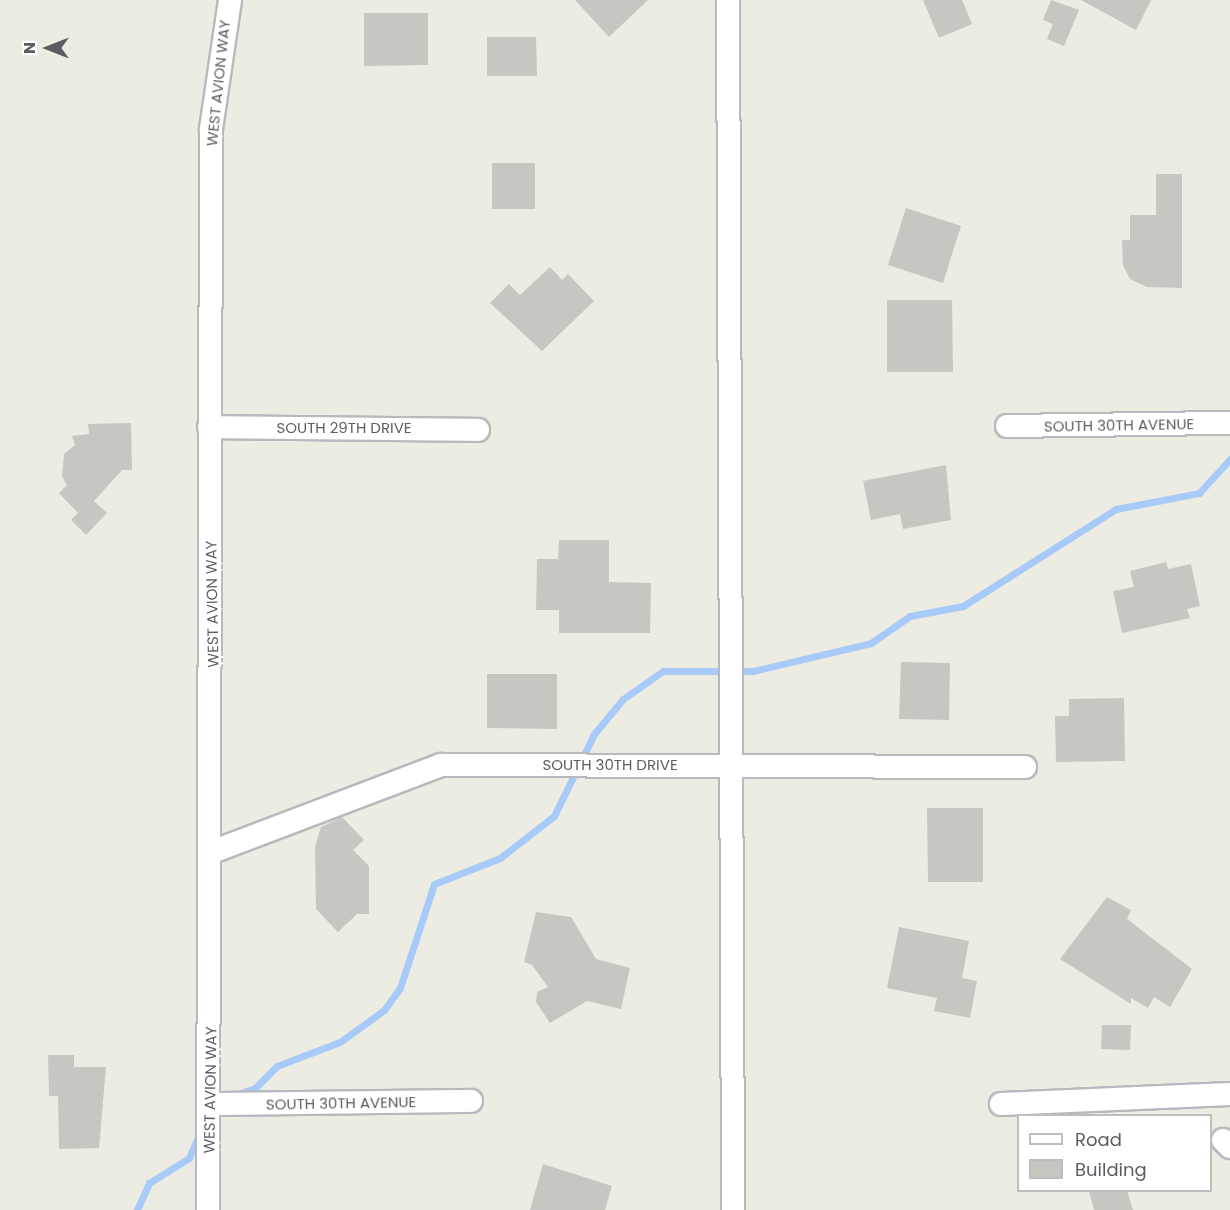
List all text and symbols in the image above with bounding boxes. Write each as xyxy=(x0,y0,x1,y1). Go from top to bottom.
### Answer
north arrow xyxy=(18,18,78,78)
street label: WEST AVION WAY xyxy=(202,19,234,147)
text: N xyxy=(18,42,41,54)
street label: SOUTH 30TH AVENUE xyxy=(1044,415,1194,435)
street label: SOUTH 29TH DRIVE xyxy=(276,419,412,437)
street label: WEST AVION WAY xyxy=(202,540,222,668)
street label: SOUTH 30TH DRIVE xyxy=(542,756,678,774)
street label: WEST AVION WAY xyxy=(200,1026,220,1154)
street label: SOUTH 30TH AVENUE xyxy=(266,1093,416,1113)
legend xyxy=(1017,1114,1212,1192)
text: Road xyxy=(1075,1127,1122,1152)
text: Building xyxy=(1075,1157,1147,1182)

